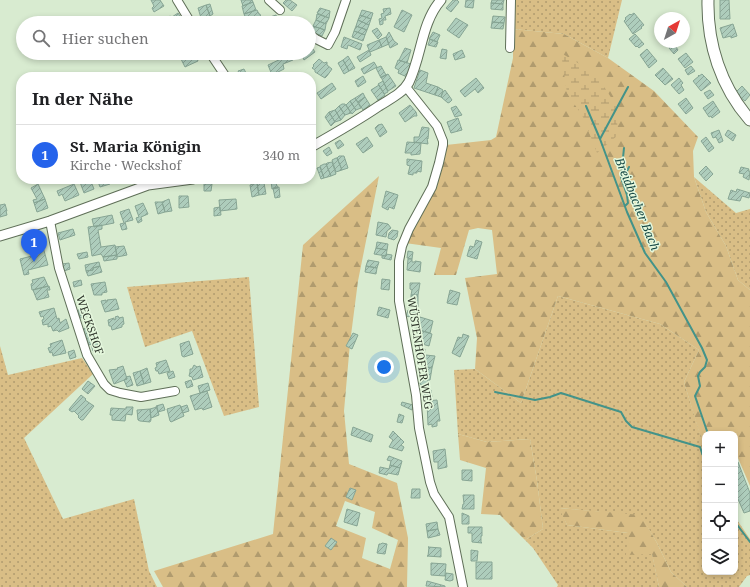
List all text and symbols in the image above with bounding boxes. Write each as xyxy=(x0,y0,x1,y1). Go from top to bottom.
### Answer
north arrow xyxy=(654,12,690,48)
search box xyxy=(16,16,316,60)
icon: search xyxy=(30,27,52,49)
text: Hier suchen xyxy=(62,28,149,48)
text: In der Nähe xyxy=(32,87,133,110)
text: St. Maria Königin xyxy=(70,136,201,156)
text: 1 xyxy=(41,146,49,164)
text: 340 m xyxy=(263,146,300,164)
water label: Breidbacher Bach xyxy=(611,154,664,253)
text: Kirche · Weckshof xyxy=(70,156,181,174)
pin: 1 xyxy=(21,229,47,262)
street label: WECKSHOF xyxy=(73,293,108,357)
street label: WÜSTENHOFER WEG xyxy=(404,296,437,410)
your location xyxy=(374,357,394,377)
map controls xyxy=(702,431,738,575)
button: + xyxy=(702,431,738,467)
button: − xyxy=(702,467,738,503)
button: locate xyxy=(702,503,738,539)
button: layers xyxy=(702,539,738,575)

